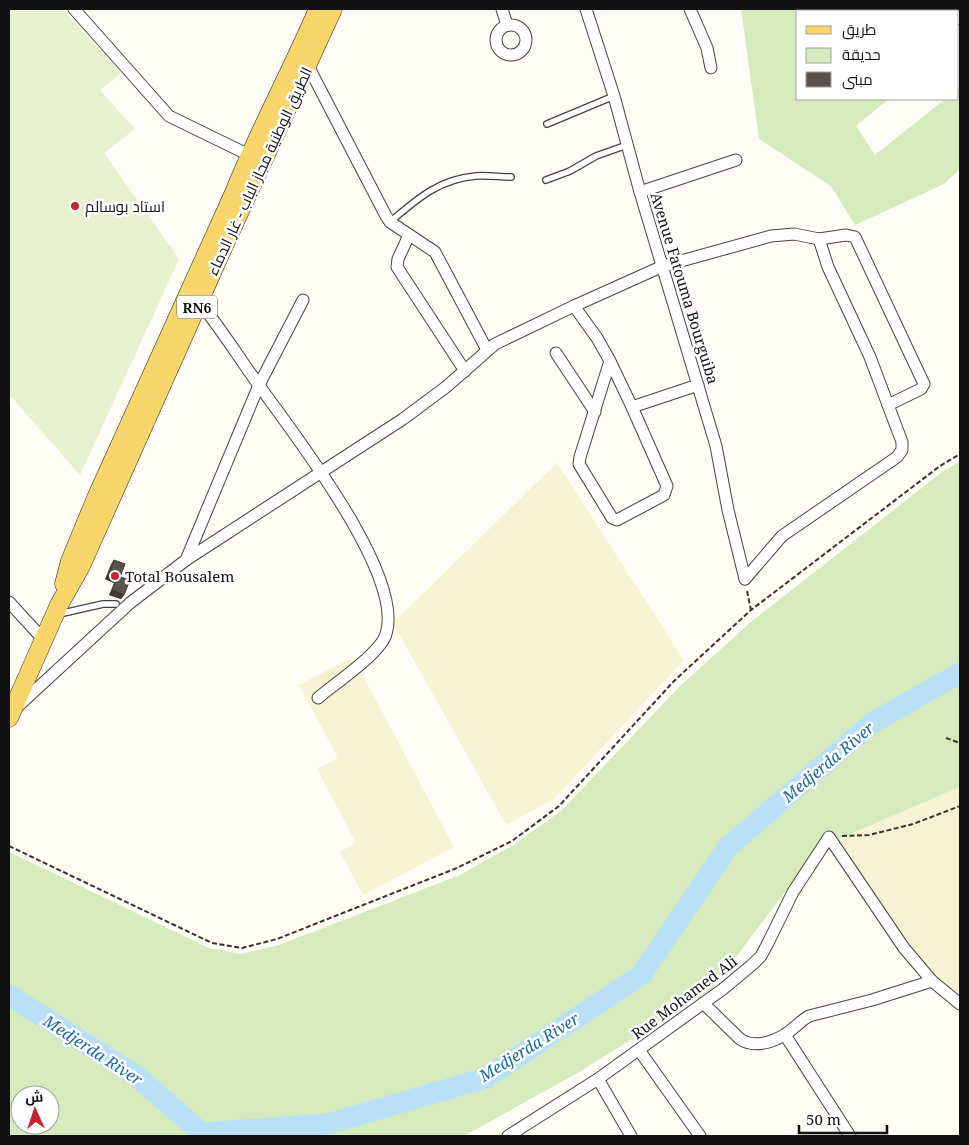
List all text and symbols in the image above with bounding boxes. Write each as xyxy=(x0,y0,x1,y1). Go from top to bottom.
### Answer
legend xyxy=(796,10,959,100)
text: طريق xyxy=(842,19,876,40)
text: حديقة xyxy=(842,44,881,64)
street label: الطريق الوطنية مجاز الباب - غار الدماء xyxy=(202,64,317,279)
text: مبنى xyxy=(842,69,873,90)
street label: Avenue Fatouma Bourguiba xyxy=(646,190,724,386)
place label: استاد بوسالم xyxy=(85,196,165,217)
marker: استاد بوسالم xyxy=(69,200,81,212)
road number: RN6 xyxy=(177,296,217,318)
place label: Total Bousalem xyxy=(125,566,234,586)
marker: Total Bousalem xyxy=(109,570,121,582)
water label: Medjerda River xyxy=(776,717,879,808)
street label: Rue Mohamed Ali xyxy=(627,951,741,1043)
water label: Medjerda River xyxy=(474,1007,584,1087)
water label: Medjerda River xyxy=(38,1009,147,1091)
north arrow xyxy=(10,1085,60,1135)
text: ش xyxy=(25,1087,44,1106)
scale bar xyxy=(799,1102,886,1134)
text: 50 m xyxy=(806,1109,841,1129)

